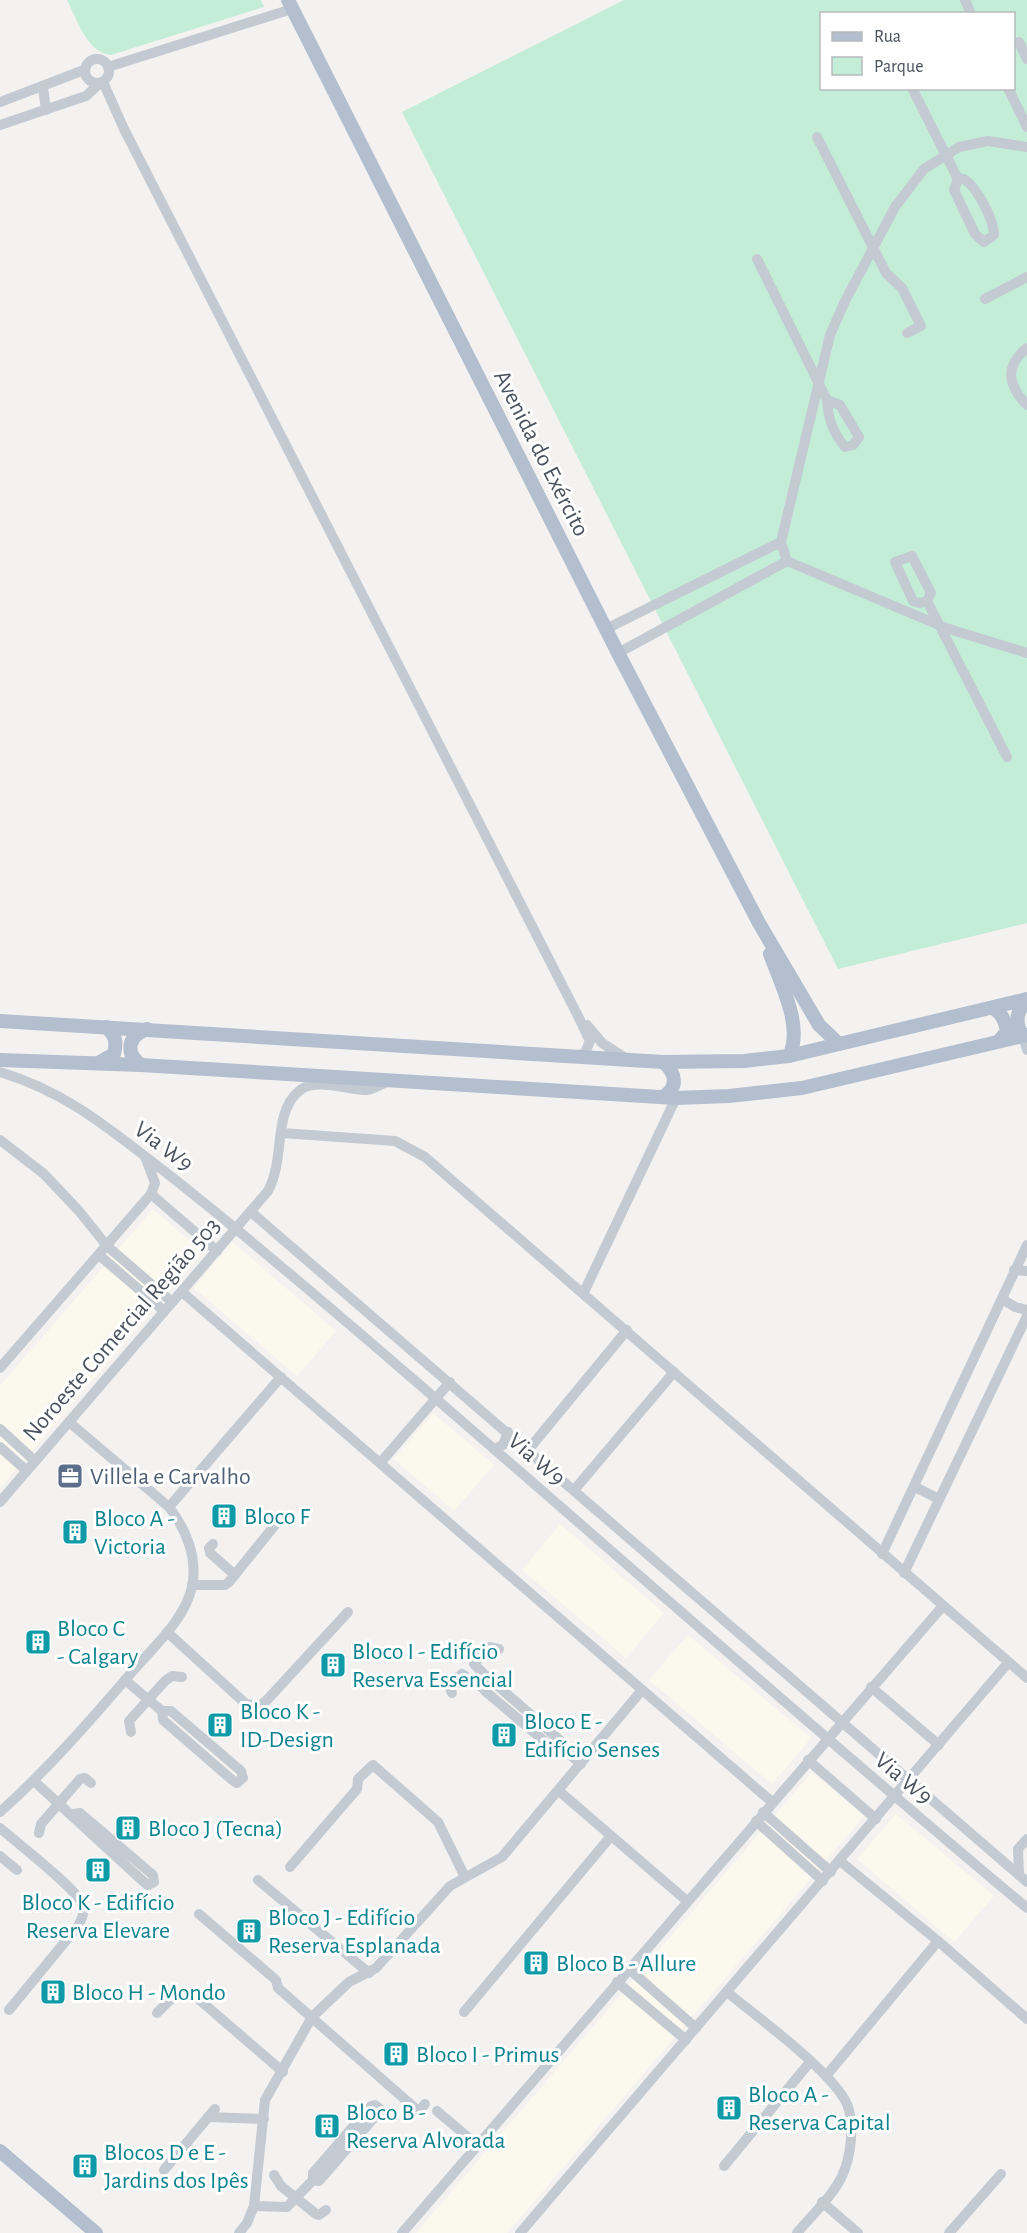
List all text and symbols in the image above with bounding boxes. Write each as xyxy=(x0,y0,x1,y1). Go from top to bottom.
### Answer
legend xyxy=(820,12,1015,90)
text: Rua xyxy=(874,28,901,46)
text: Parque xyxy=(874,58,923,76)
street label: Avenida do Exército xyxy=(489,367,593,540)
street label: Via W9 xyxy=(129,1117,197,1177)
street label: Noroeste Comercial Região 503 xyxy=(19,1213,225,1446)
street label: Via W9 xyxy=(503,1429,570,1491)
office icon: Villela e Carvalho xyxy=(55,1461,85,1491)
place label: Villela e Carvalho xyxy=(90,1465,251,1489)
building icon: Bloco F xyxy=(209,1501,239,1531)
place label: Bloco F xyxy=(244,1505,311,1529)
place label: Bloco A - Victoria xyxy=(94,1507,175,1559)
building icon: Bloco A - Victoria xyxy=(60,1517,90,1547)
place label: Bloco C - Calgary xyxy=(57,1617,138,1669)
building icon: Bloco C - Calgary xyxy=(23,1627,53,1657)
place label: Bloco I - Edifício Reserva Essencial xyxy=(352,1640,513,1692)
building icon: Bloco I - Edifício Reserva Essencial xyxy=(318,1650,348,1680)
place label: Bloco K - ID-Design xyxy=(240,1700,334,1752)
building icon: Bloco K - ID-Design xyxy=(205,1710,235,1740)
place label: Bloco E - Edifício Senses xyxy=(524,1710,660,1762)
building icon: Bloco E - Edifício Senses xyxy=(489,1720,519,1750)
street label: Via W9 xyxy=(870,1748,937,1810)
building icon: Bloco J (Tecna) xyxy=(113,1813,143,1843)
place label: Bloco J (Tecna) xyxy=(148,1817,283,1841)
building icon: Bloco K - Edifício Reserva Elevare xyxy=(83,1855,113,1885)
place label: Bloco K - Edifício Reserva Elevare xyxy=(21,1891,175,1943)
place label: Bloco J - Edifício Reserva Esplanada xyxy=(268,1906,441,1958)
building icon: Bloco J - Edifício Reserva Esplanada xyxy=(234,1916,264,1946)
building icon: Bloco B - Allure xyxy=(521,1948,551,1978)
place label: Bloco B - Allure xyxy=(556,1952,696,1976)
building icon: Bloco H - Mondo xyxy=(38,1977,68,2007)
place label: Bloco H - Mondo xyxy=(72,1981,226,2005)
building icon: Bloco I - Primus xyxy=(381,2039,411,2069)
place label: Bloco I - Primus xyxy=(416,2043,559,2067)
place label: Bloco A - Reserva Capital xyxy=(748,2083,891,2135)
building icon: Bloco A - Reserva Capital xyxy=(714,2093,744,2123)
place label: Bloco B - Reserva Alvorada xyxy=(346,2101,506,2153)
building icon: Bloco B - Reserva Alvorada xyxy=(312,2111,342,2141)
place label: Blocos D e E - Jardins dos Ipês xyxy=(104,2141,249,2193)
building icon: Blocos D e E - Jardins dos Ipês xyxy=(70,2151,100,2181)

